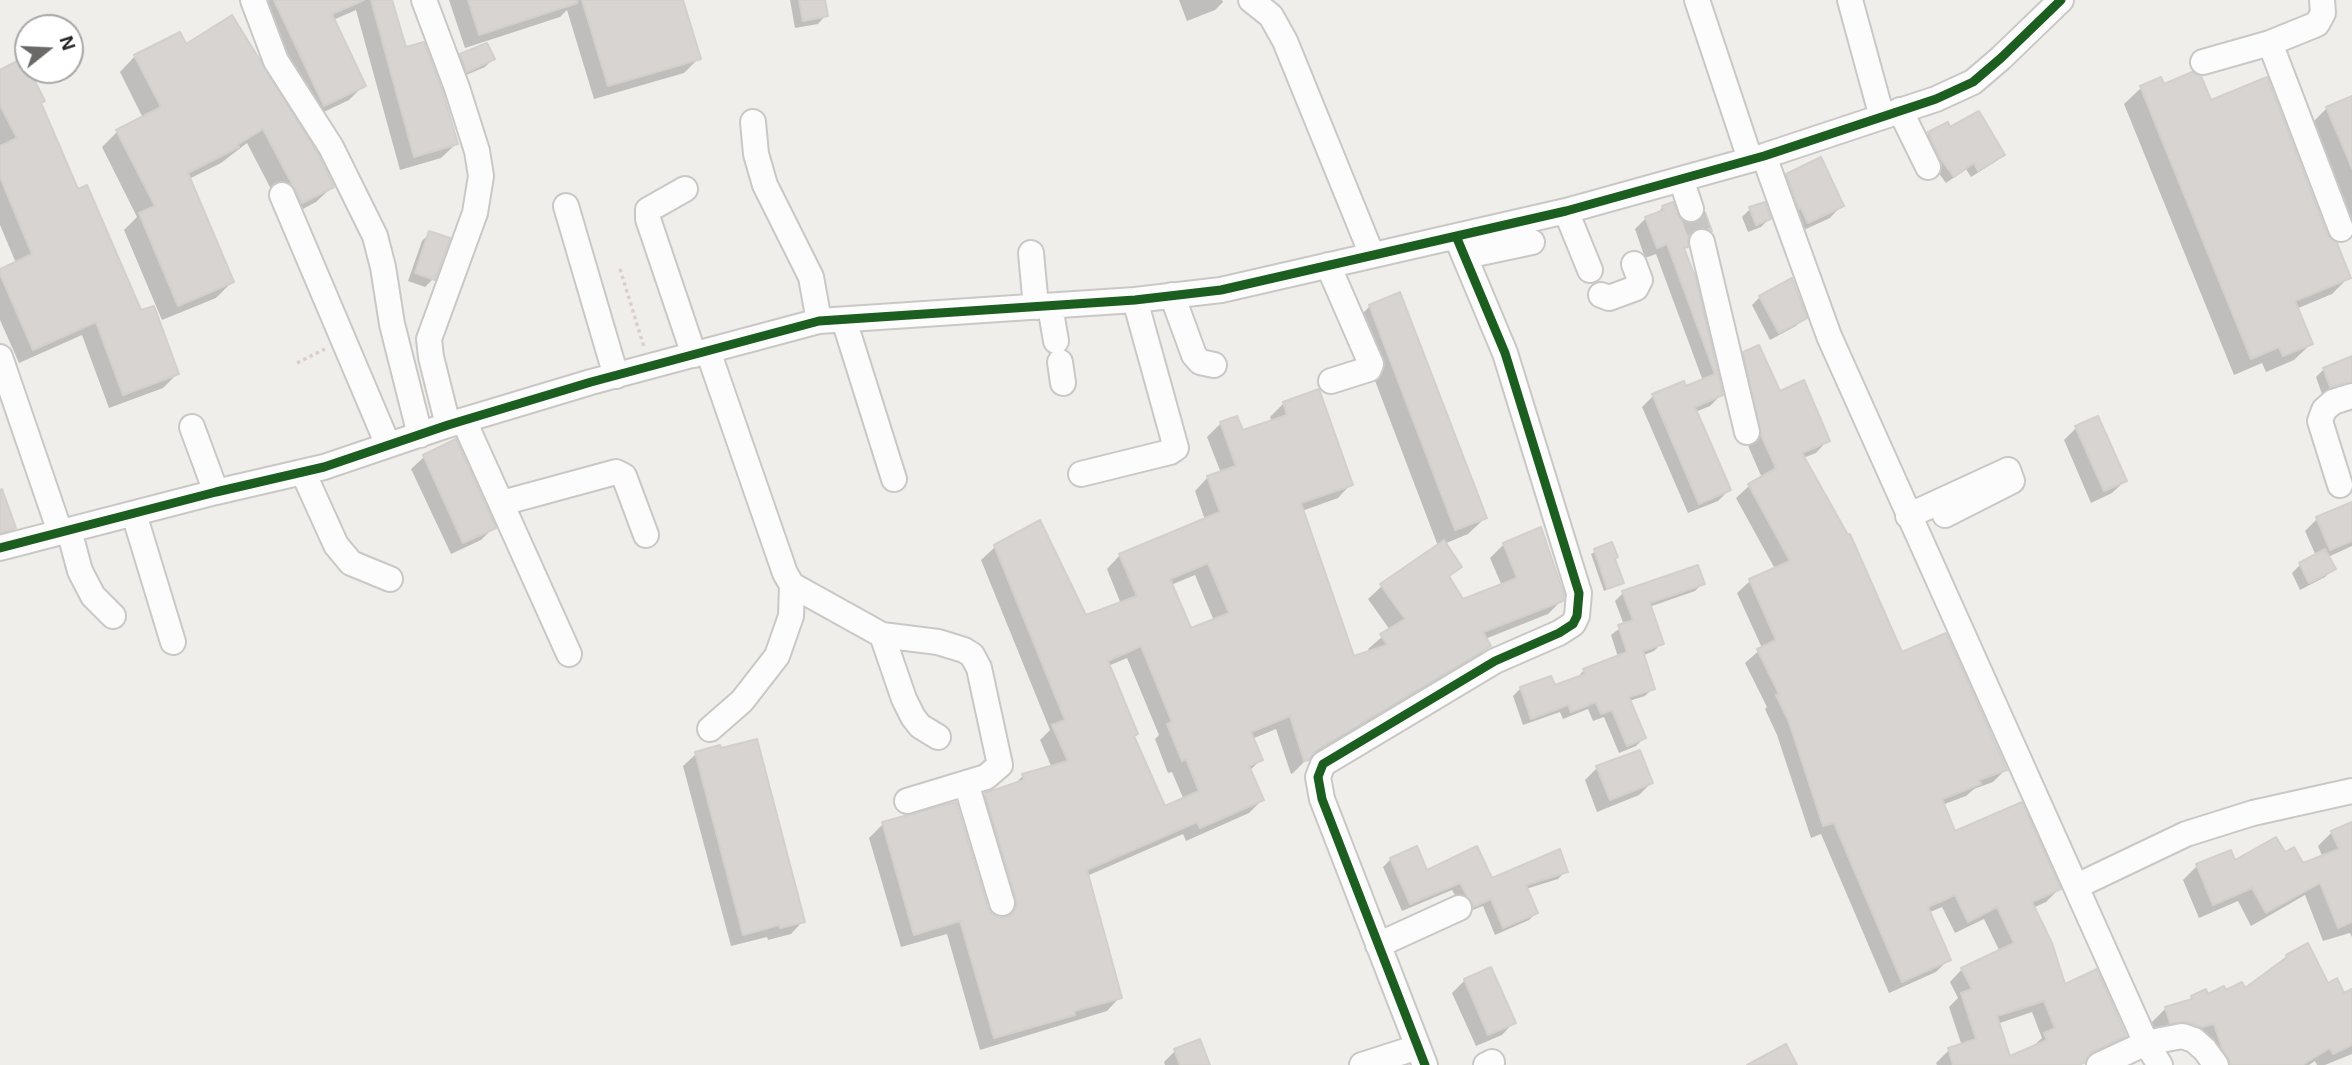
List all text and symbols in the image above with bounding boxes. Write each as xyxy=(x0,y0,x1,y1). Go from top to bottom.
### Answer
north arrow xyxy=(14,14,84,84)
text: N xyxy=(55,33,80,53)

